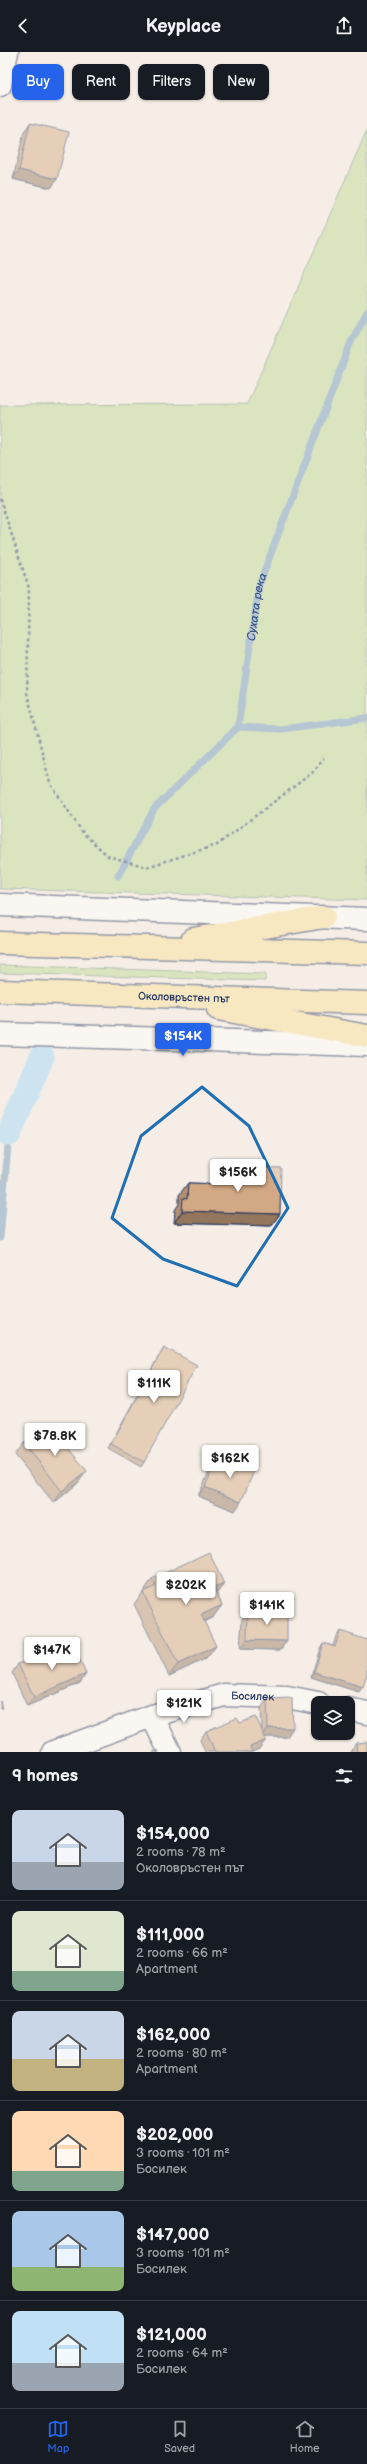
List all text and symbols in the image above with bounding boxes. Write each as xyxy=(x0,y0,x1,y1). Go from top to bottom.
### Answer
icon: back xyxy=(12,15,34,37)
icon: share xyxy=(333,15,355,37)
text: Keyplace xyxy=(146,16,221,37)
chip: Buy xyxy=(12,64,64,100)
chip: Rent xyxy=(72,64,130,100)
chip: Filters xyxy=(138,64,205,100)
chip: New xyxy=(213,64,269,100)
water label: Сухата река xyxy=(243,571,270,642)
street label: Околовръстен път xyxy=(138,989,230,1005)
pin: $154K xyxy=(155,1023,211,1057)
text: $154K xyxy=(164,1028,202,1044)
pin: $156K xyxy=(210,1159,266,1193)
text: $156K xyxy=(219,1164,257,1180)
pin: $111K xyxy=(126,1370,182,1404)
text: $111K xyxy=(137,1375,171,1391)
pin: $78.8K xyxy=(22,1423,88,1457)
text: $78.8K xyxy=(33,1428,77,1444)
pin: $162K xyxy=(202,1445,258,1479)
text: $162K xyxy=(211,1450,249,1466)
pin: $202K xyxy=(158,1572,214,1606)
text: $202K xyxy=(166,1577,206,1593)
pin: $141K xyxy=(239,1592,295,1626)
text: $141K xyxy=(249,1597,285,1613)
pin: $147K xyxy=(24,1637,80,1671)
text: $147K xyxy=(33,1642,71,1658)
street label: Босилек xyxy=(231,1689,275,1703)
pin: $121K xyxy=(156,1690,212,1724)
text: $121K xyxy=(166,1695,202,1711)
map controls xyxy=(311,1696,355,1740)
button: layers xyxy=(311,1696,355,1740)
icon: filters xyxy=(333,1765,355,1787)
text: 9 homes xyxy=(12,1766,78,1786)
text: $154,000 xyxy=(136,1824,210,1844)
icon: home xyxy=(44,1826,92,1874)
text: 2 rooms · 78 m² xyxy=(136,1844,226,1860)
text: Околовръстен път xyxy=(136,1860,244,1876)
text: $111,000 xyxy=(136,1925,204,1945)
icon: home xyxy=(44,1927,92,1975)
text: 2 rooms · 66 m² xyxy=(136,1945,228,1961)
text: Apartment xyxy=(136,1961,197,1977)
text: $162,000 xyxy=(136,2025,210,2045)
icon: home xyxy=(44,2027,92,2075)
text: 2 rooms · 80 m² xyxy=(136,2045,227,2061)
text: Apartment xyxy=(136,2061,197,2077)
text: $202,000 xyxy=(136,2125,213,2145)
icon: home xyxy=(44,2127,92,2175)
text: 3 rooms · 101 m² xyxy=(136,2145,230,2161)
text: Босилек xyxy=(136,2161,187,2177)
text: $147,000 xyxy=(136,2225,209,2245)
icon: home xyxy=(44,2227,92,2275)
text: 3 rooms · 101 m² xyxy=(136,2245,230,2261)
text: Босилек xyxy=(136,2261,187,2277)
text: $121,000 xyxy=(136,2325,207,2345)
icon: home xyxy=(44,2327,92,2375)
text: 2 rooms · 64 m² xyxy=(136,2345,228,2361)
text: Босилек xyxy=(136,2361,187,2377)
tab: Map xyxy=(47,2418,69,2455)
tab: Saved xyxy=(164,2418,195,2455)
tab: Home xyxy=(290,2418,320,2455)

